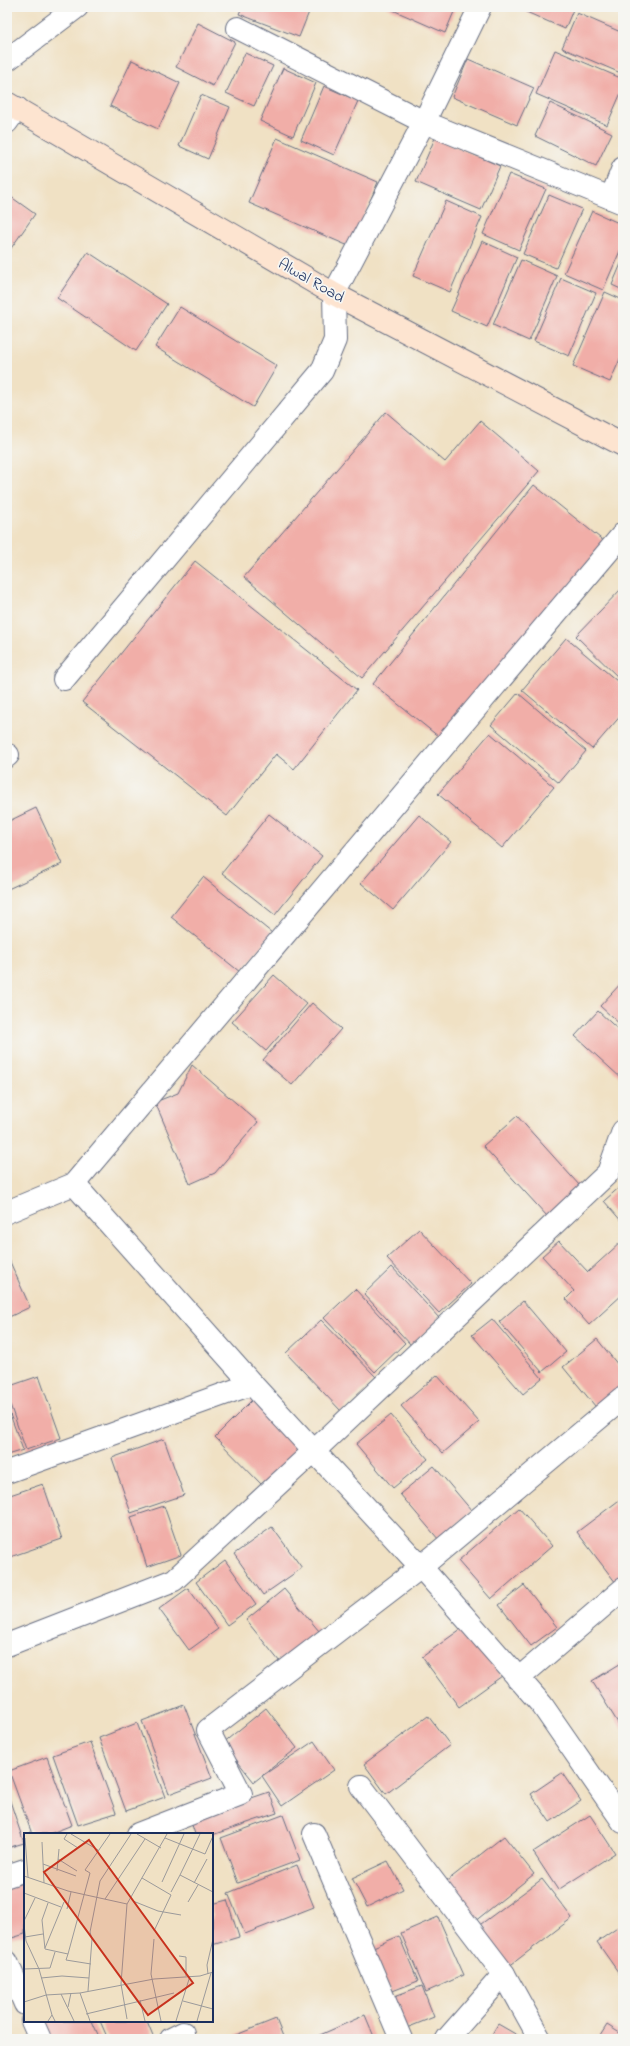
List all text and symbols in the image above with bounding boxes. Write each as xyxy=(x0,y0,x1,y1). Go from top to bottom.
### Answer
street label: Alwal Road xyxy=(273,252,349,310)
inset map xyxy=(24,1833,213,2022)

